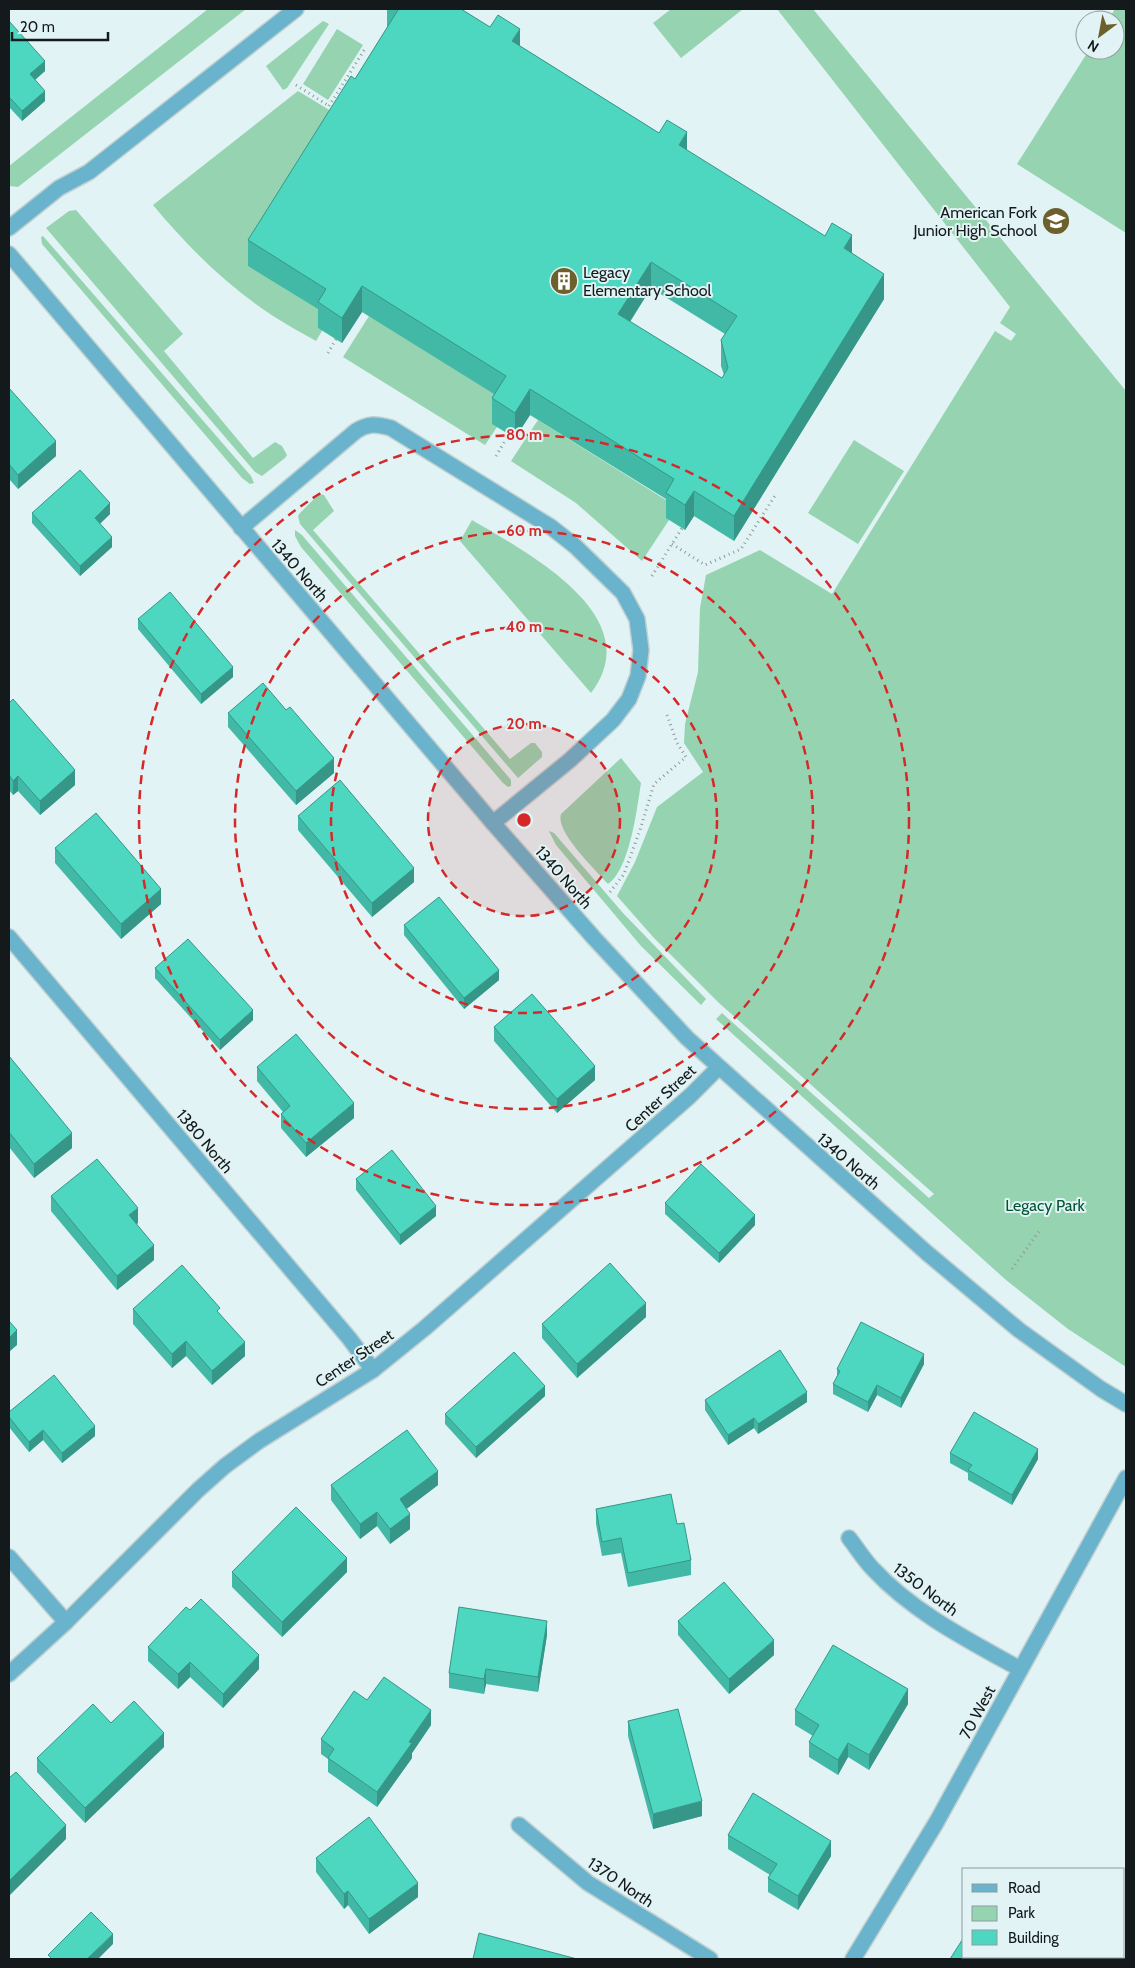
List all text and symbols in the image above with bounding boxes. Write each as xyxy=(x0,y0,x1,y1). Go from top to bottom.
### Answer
scale bar xyxy=(12,10,109,42)
north arrow xyxy=(1075,10,1125,60)
text: 20 m xyxy=(20,18,55,36)
text: N xyxy=(1084,36,1102,56)
place label: American Fork Junior High School xyxy=(912,203,1038,240)
school or university icon: American Fork Junior High School xyxy=(1041,206,1071,236)
place label: Legacy Elementary School xyxy=(583,263,711,300)
building icon: Legacy Elementary School xyxy=(549,266,579,296)
text: 80 m xyxy=(506,426,542,444)
text: 60 m xyxy=(506,522,542,540)
street label: 1340 North xyxy=(267,535,332,606)
text: 40 m xyxy=(506,618,542,636)
text: 20 m xyxy=(507,715,541,733)
centre of rings xyxy=(515,811,533,829)
street label: 1340 North xyxy=(531,842,596,913)
street label: Center Street xyxy=(621,1060,700,1136)
street label: 1380 North xyxy=(172,1106,237,1177)
street label: 1340 North xyxy=(813,1129,884,1194)
park label: Legacy Park xyxy=(1005,1196,1086,1215)
street label: Center Street xyxy=(312,1325,397,1391)
street label: 1350 North xyxy=(890,1559,962,1620)
street label: 70 West xyxy=(956,1682,1000,1742)
street label: 1370 North xyxy=(584,1853,657,1911)
legend xyxy=(962,1868,1125,1958)
text: Road xyxy=(1008,1879,1041,1897)
text: Park xyxy=(1008,1904,1035,1922)
text: Building xyxy=(1008,1929,1059,1947)

